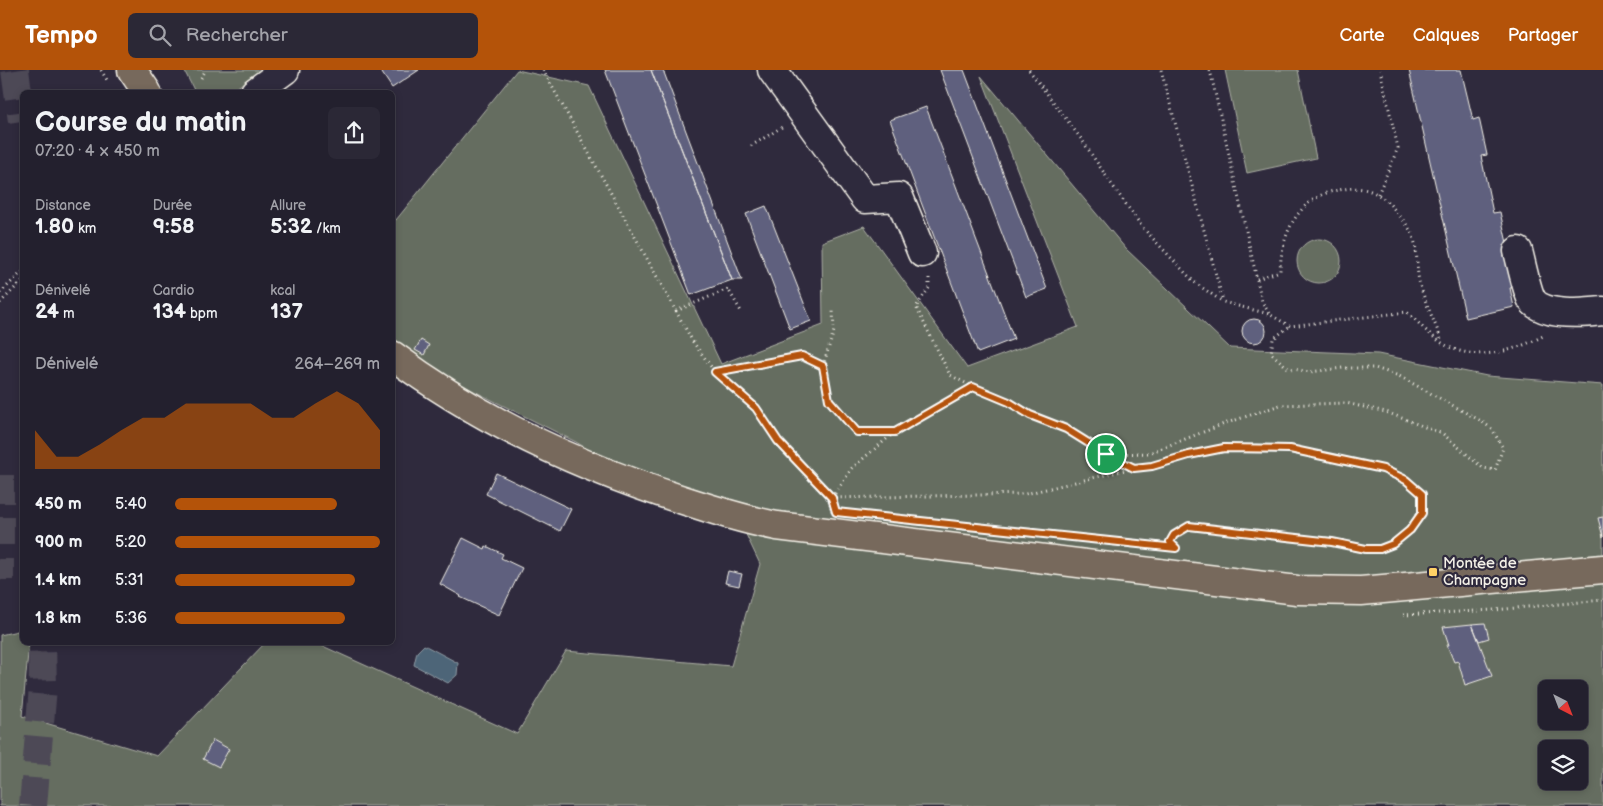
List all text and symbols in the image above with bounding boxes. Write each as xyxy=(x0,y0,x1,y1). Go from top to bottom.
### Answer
search box xyxy=(128,13,478,58)
text: Tempo xyxy=(25,21,98,50)
icon: search xyxy=(146,21,174,49)
text: Rechercher xyxy=(186,24,288,47)
text: Carte xyxy=(1339,25,1385,46)
text: Calques xyxy=(1413,25,1480,46)
text: Partager xyxy=(1508,25,1578,46)
text: Course du matin xyxy=(35,106,247,139)
button: share xyxy=(328,107,380,159)
text: 07:20 · 4 × 450 m xyxy=(35,142,160,161)
text: Distance xyxy=(35,197,91,214)
text: Durée xyxy=(153,197,192,214)
text: Allure xyxy=(270,197,306,214)
text: 1.80 xyxy=(35,214,74,239)
text: 9:58 xyxy=(153,214,195,239)
text: 5:32 xyxy=(270,214,312,239)
text: km xyxy=(74,220,96,237)
text: /km xyxy=(312,220,341,237)
text: Dénivelé xyxy=(35,282,90,299)
text: Cardio xyxy=(153,282,195,299)
text: kcal xyxy=(270,282,295,299)
text: 24 xyxy=(35,299,59,324)
text: 134 xyxy=(153,299,186,324)
text: 137 xyxy=(270,299,303,324)
text: m xyxy=(59,305,75,322)
text: bpm xyxy=(186,305,218,322)
text: Dénivelé xyxy=(35,355,98,374)
text: 264–269 m xyxy=(294,355,380,374)
pin xyxy=(1085,433,1127,475)
icon: arrive xyxy=(1092,440,1120,468)
text: 450 m xyxy=(35,495,82,514)
text: 5:40 xyxy=(115,495,147,514)
text: 900 m xyxy=(35,533,82,552)
text: 5:20 xyxy=(115,533,146,552)
place label: Montée de Champagne xyxy=(1443,554,1526,590)
marker: Montée de Champagne xyxy=(1427,566,1439,578)
text: 1.4 km xyxy=(35,571,81,590)
text: 5:31 xyxy=(115,571,143,590)
text: 1.8 km xyxy=(35,609,81,628)
text: 5:36 xyxy=(115,609,147,628)
north arrow xyxy=(1538,680,1588,730)
map controls xyxy=(1538,680,1588,790)
button: layers xyxy=(1538,740,1588,790)

